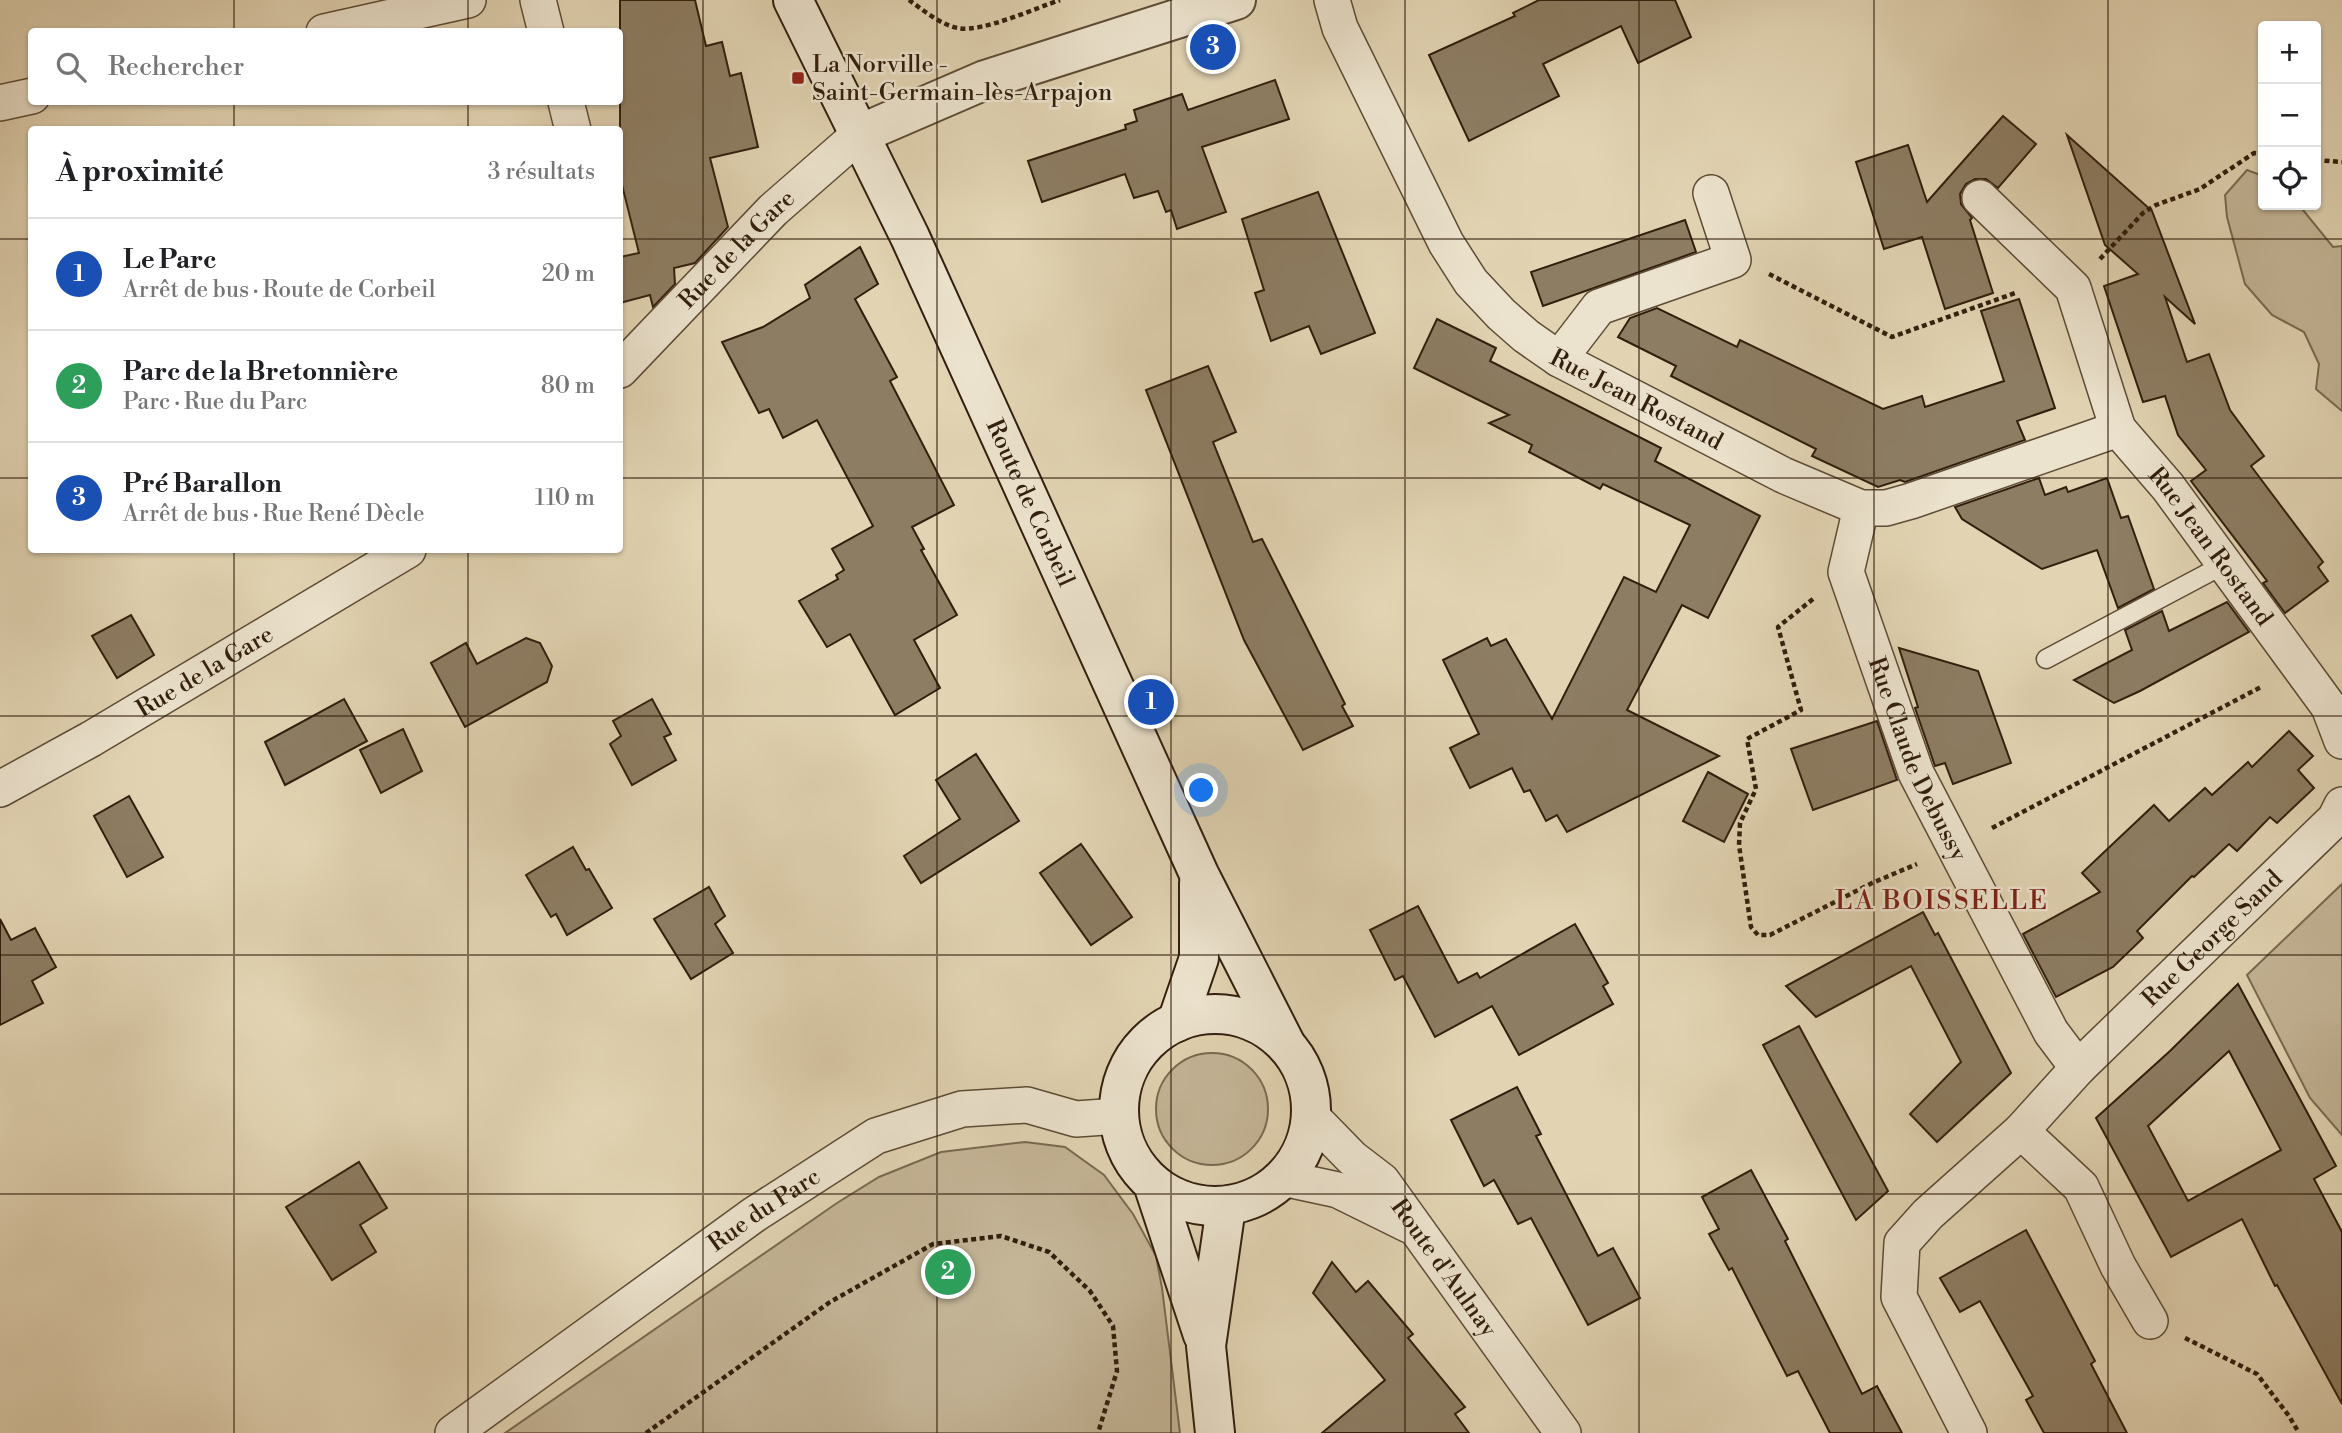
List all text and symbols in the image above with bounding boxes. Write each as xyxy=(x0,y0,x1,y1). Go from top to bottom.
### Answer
pin: 3 xyxy=(1190,21,1236,73)
map controls xyxy=(2258,21,2321,210)
button: + xyxy=(2258,21,2321,84)
search box xyxy=(28,28,623,105)
icon: search xyxy=(52,48,90,86)
place label: La Norville - Saint-Germain-lès-Arpajon xyxy=(812,50,1112,108)
text: Rechercher xyxy=(108,51,244,83)
marker: La Norville - Saint-Germain-lès-Arpajon xyxy=(790,70,806,86)
button: − xyxy=(2258,84,2321,147)
button: locate xyxy=(2258,147,2321,210)
text: À proximité xyxy=(56,153,224,191)
text: 3 résultats xyxy=(488,158,595,186)
street label: Rue de la Gare xyxy=(673,184,801,315)
text: Le Parc xyxy=(123,244,216,276)
text: 1 xyxy=(73,260,85,288)
text: 20 m xyxy=(542,260,595,288)
text: Arrêt de bus · Route de Corbeil xyxy=(123,276,436,304)
street label: Rue Jean Rostand xyxy=(1545,343,1728,457)
text: Parc de la Bretonnière xyxy=(123,356,398,388)
text: 2 xyxy=(72,372,86,400)
text: 80 m xyxy=(541,372,595,400)
text: Parc · Rue du Parc xyxy=(123,388,307,416)
street label: Route de Corbeil xyxy=(979,415,1081,592)
street label: Rue Jean Rostand xyxy=(2141,461,2279,633)
text: Pré Barallon xyxy=(123,468,282,500)
text: 3 xyxy=(72,484,86,512)
text: 110 m xyxy=(535,484,595,512)
text: Arrêt de bus · Rue René Dècle xyxy=(123,500,425,528)
street label: Rue de la Gare xyxy=(131,620,279,725)
street label: Rue Claude Debussy xyxy=(1861,653,1973,867)
pin: 1 xyxy=(1128,676,1174,728)
your location xyxy=(1184,773,1218,807)
street label: Rue George Sand xyxy=(2136,864,2289,1014)
district label: LA BOISSELLE xyxy=(1835,885,2049,917)
street label: Rue du Parc xyxy=(703,1162,826,1259)
street label: Route d'Aulnay xyxy=(1384,1193,1503,1343)
pin: 2 xyxy=(925,1246,971,1298)

